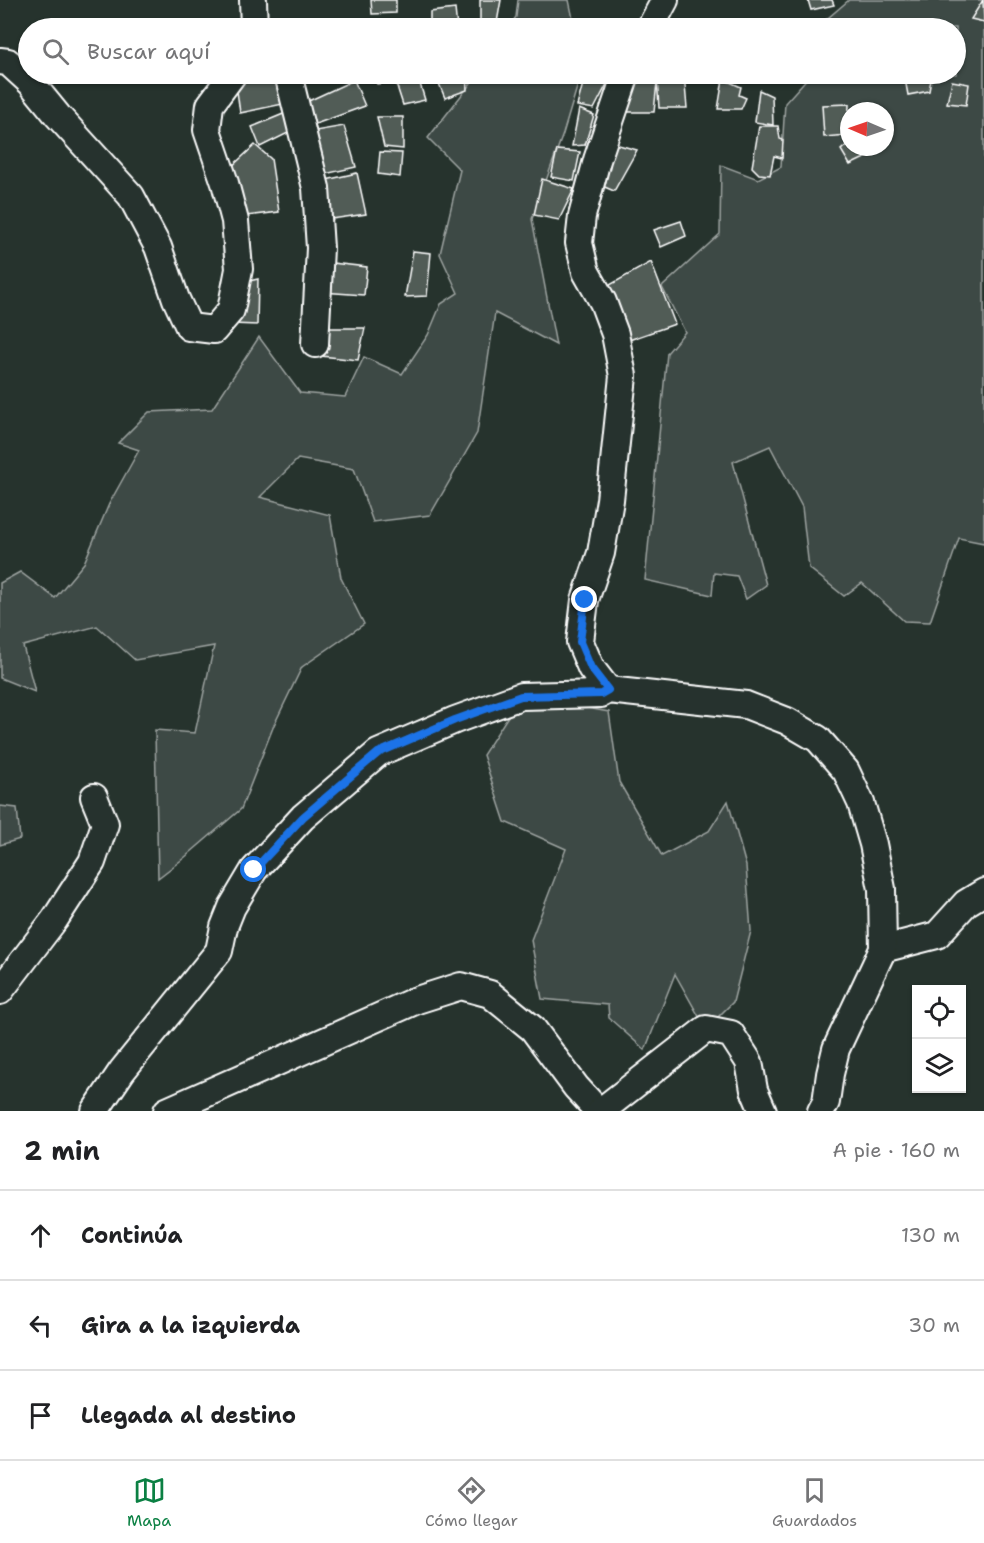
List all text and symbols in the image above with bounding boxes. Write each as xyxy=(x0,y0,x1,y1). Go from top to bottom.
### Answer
search box xyxy=(18,18,966,84)
icon: search xyxy=(39,35,72,68)
text: Buscar aquí xyxy=(87,37,210,66)
north arrow xyxy=(840,102,894,156)
route end xyxy=(571,586,597,612)
route start xyxy=(240,856,266,882)
map controls xyxy=(912,985,966,1093)
button: locate xyxy=(912,985,966,1039)
button: layers xyxy=(912,1039,966,1093)
text: 2 min xyxy=(24,1133,100,1168)
text: A pie · 160 m xyxy=(832,1137,960,1163)
icon: ahead xyxy=(24,1219,57,1252)
text: Continúa xyxy=(81,1221,183,1250)
text: 130 m xyxy=(901,1222,960,1248)
icon: left xyxy=(24,1309,57,1342)
text: Gira a la izquierda xyxy=(81,1311,300,1340)
text: 30 m xyxy=(908,1312,960,1338)
icon: arrive xyxy=(24,1399,57,1432)
text: Llegada al destino xyxy=(81,1401,296,1430)
tab: Mapa xyxy=(127,1474,171,1531)
tab: Cómo llegar xyxy=(425,1474,518,1531)
tab: Guardados xyxy=(772,1474,857,1531)

